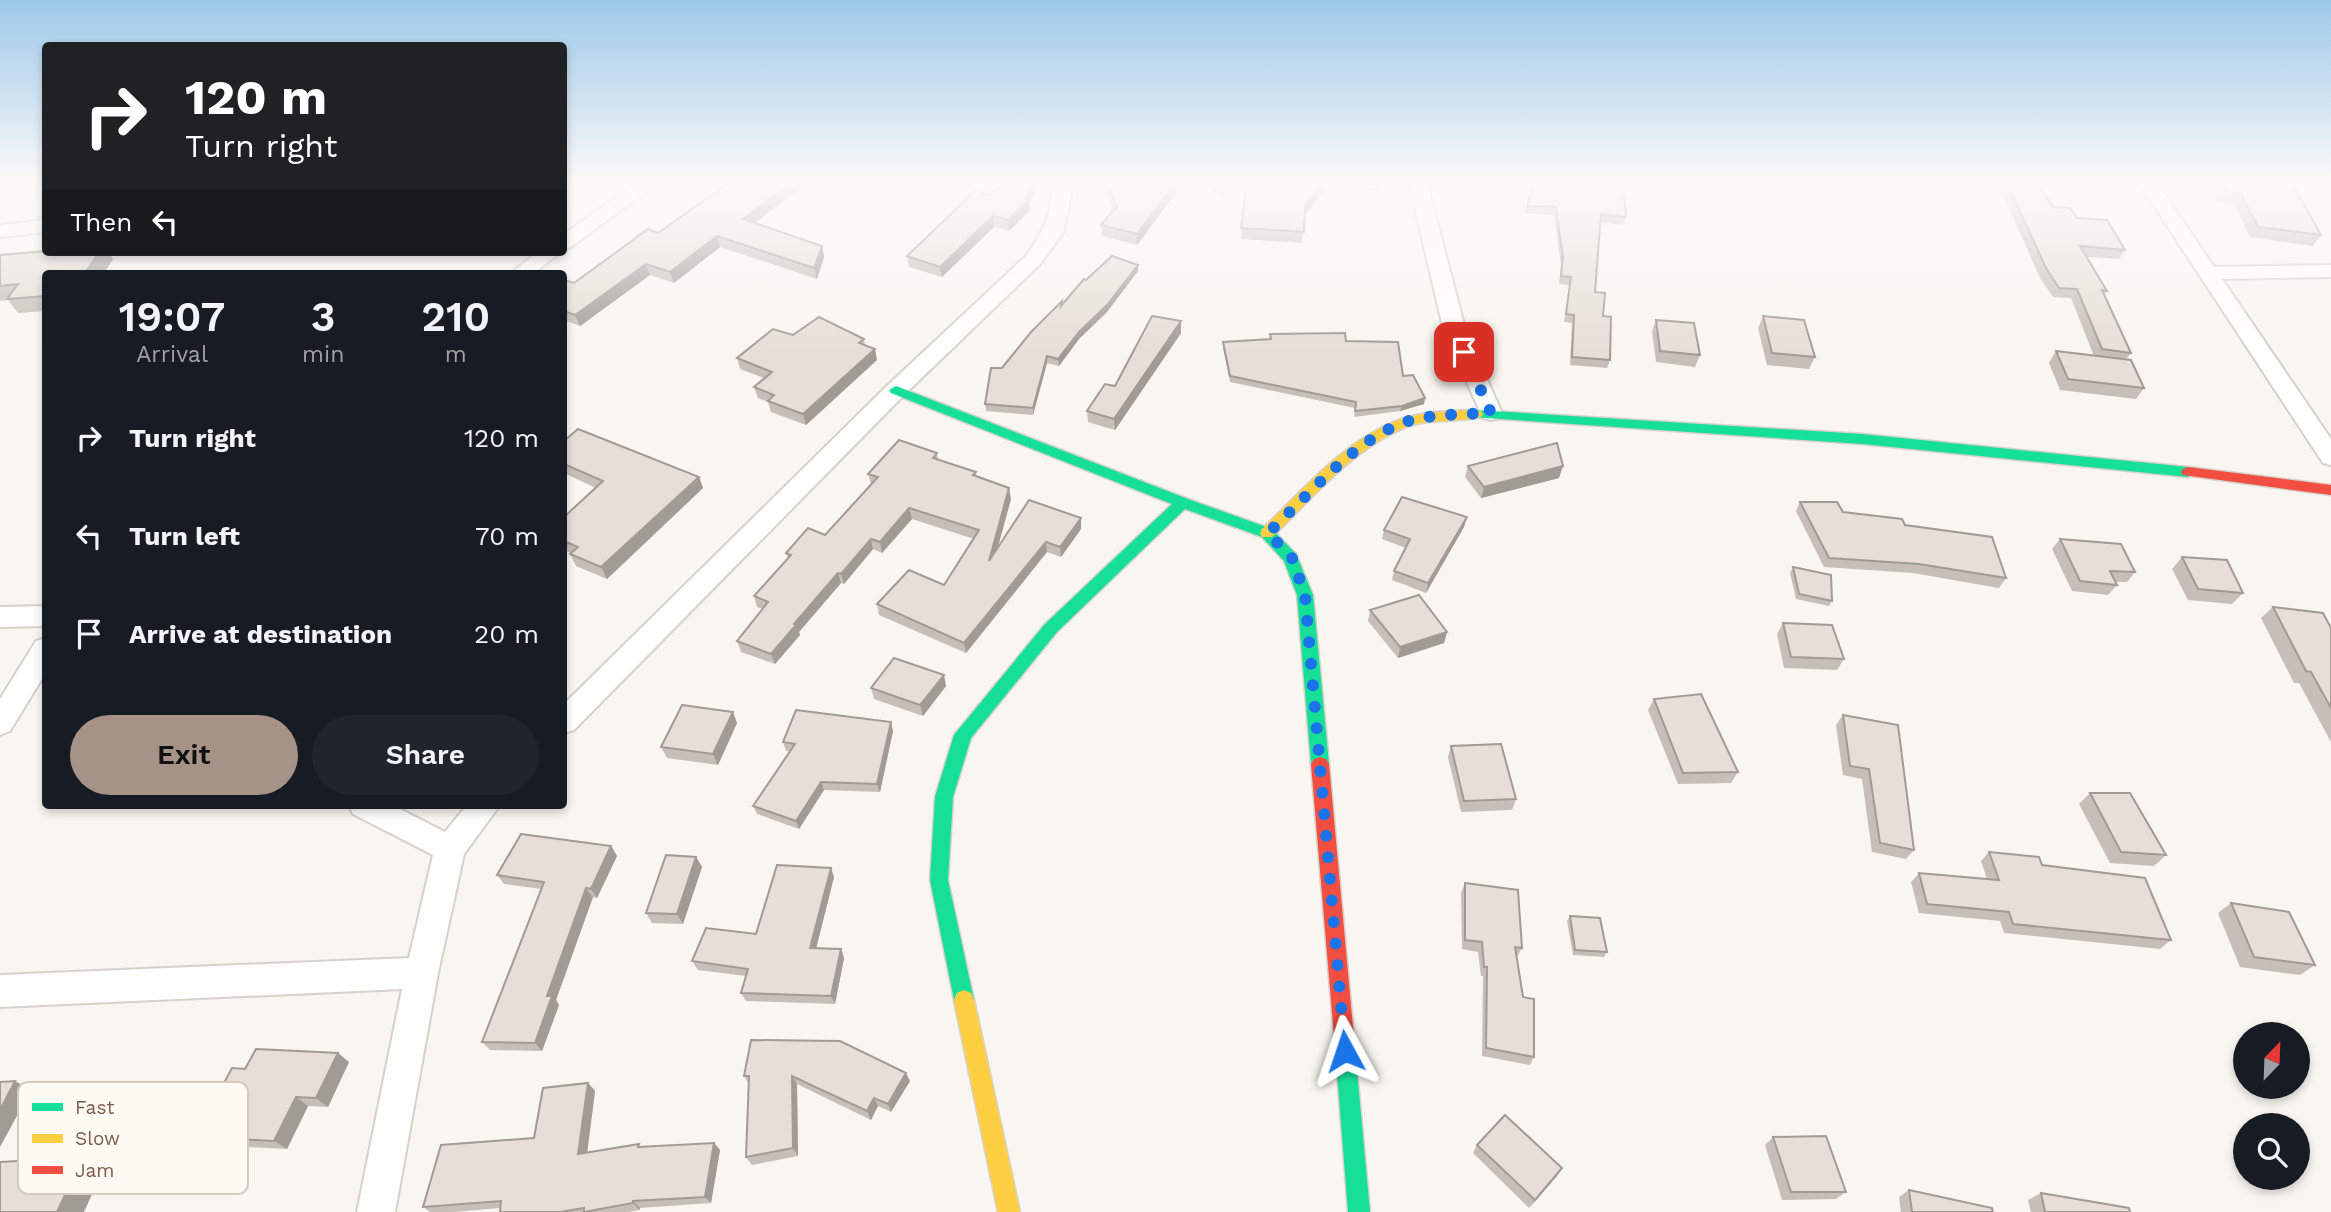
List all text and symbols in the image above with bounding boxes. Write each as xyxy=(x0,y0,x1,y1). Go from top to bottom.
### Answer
text: 120 m xyxy=(185,68,327,126)
icon: right xyxy=(70,70,161,161)
text: Turn right xyxy=(185,127,337,165)
icon: left xyxy=(146,203,184,241)
text: Then xyxy=(70,207,132,237)
text: 19:07 xyxy=(119,292,225,341)
text: 3 xyxy=(311,292,336,341)
text: 210 xyxy=(421,292,490,341)
pin xyxy=(1434,322,1494,382)
icon: arrive xyxy=(1445,333,1483,371)
text: Arrival xyxy=(136,341,208,368)
text: min xyxy=(302,341,344,368)
text: m xyxy=(445,341,467,368)
icon: right xyxy=(70,419,108,457)
text: Turn right xyxy=(129,423,256,453)
text: 120 m xyxy=(464,423,539,453)
icon: left xyxy=(70,517,108,555)
text: Turn left xyxy=(129,521,240,551)
text: 70 m xyxy=(475,521,539,551)
icon: arrive xyxy=(70,615,108,653)
text: Arrive at destination xyxy=(129,619,392,649)
text: 20 m xyxy=(474,619,539,649)
button: Exit xyxy=(70,715,298,795)
button: Share xyxy=(312,715,539,795)
position arrow xyxy=(1308,1014,1382,1088)
north arrow xyxy=(2233,1022,2310,1099)
map controls xyxy=(2233,1022,2310,1190)
legend xyxy=(18,1082,248,1194)
text: Fast xyxy=(75,1096,114,1119)
button: search xyxy=(2233,1113,2310,1190)
text: Slow xyxy=(75,1127,120,1150)
text: Jam xyxy=(75,1159,114,1182)

